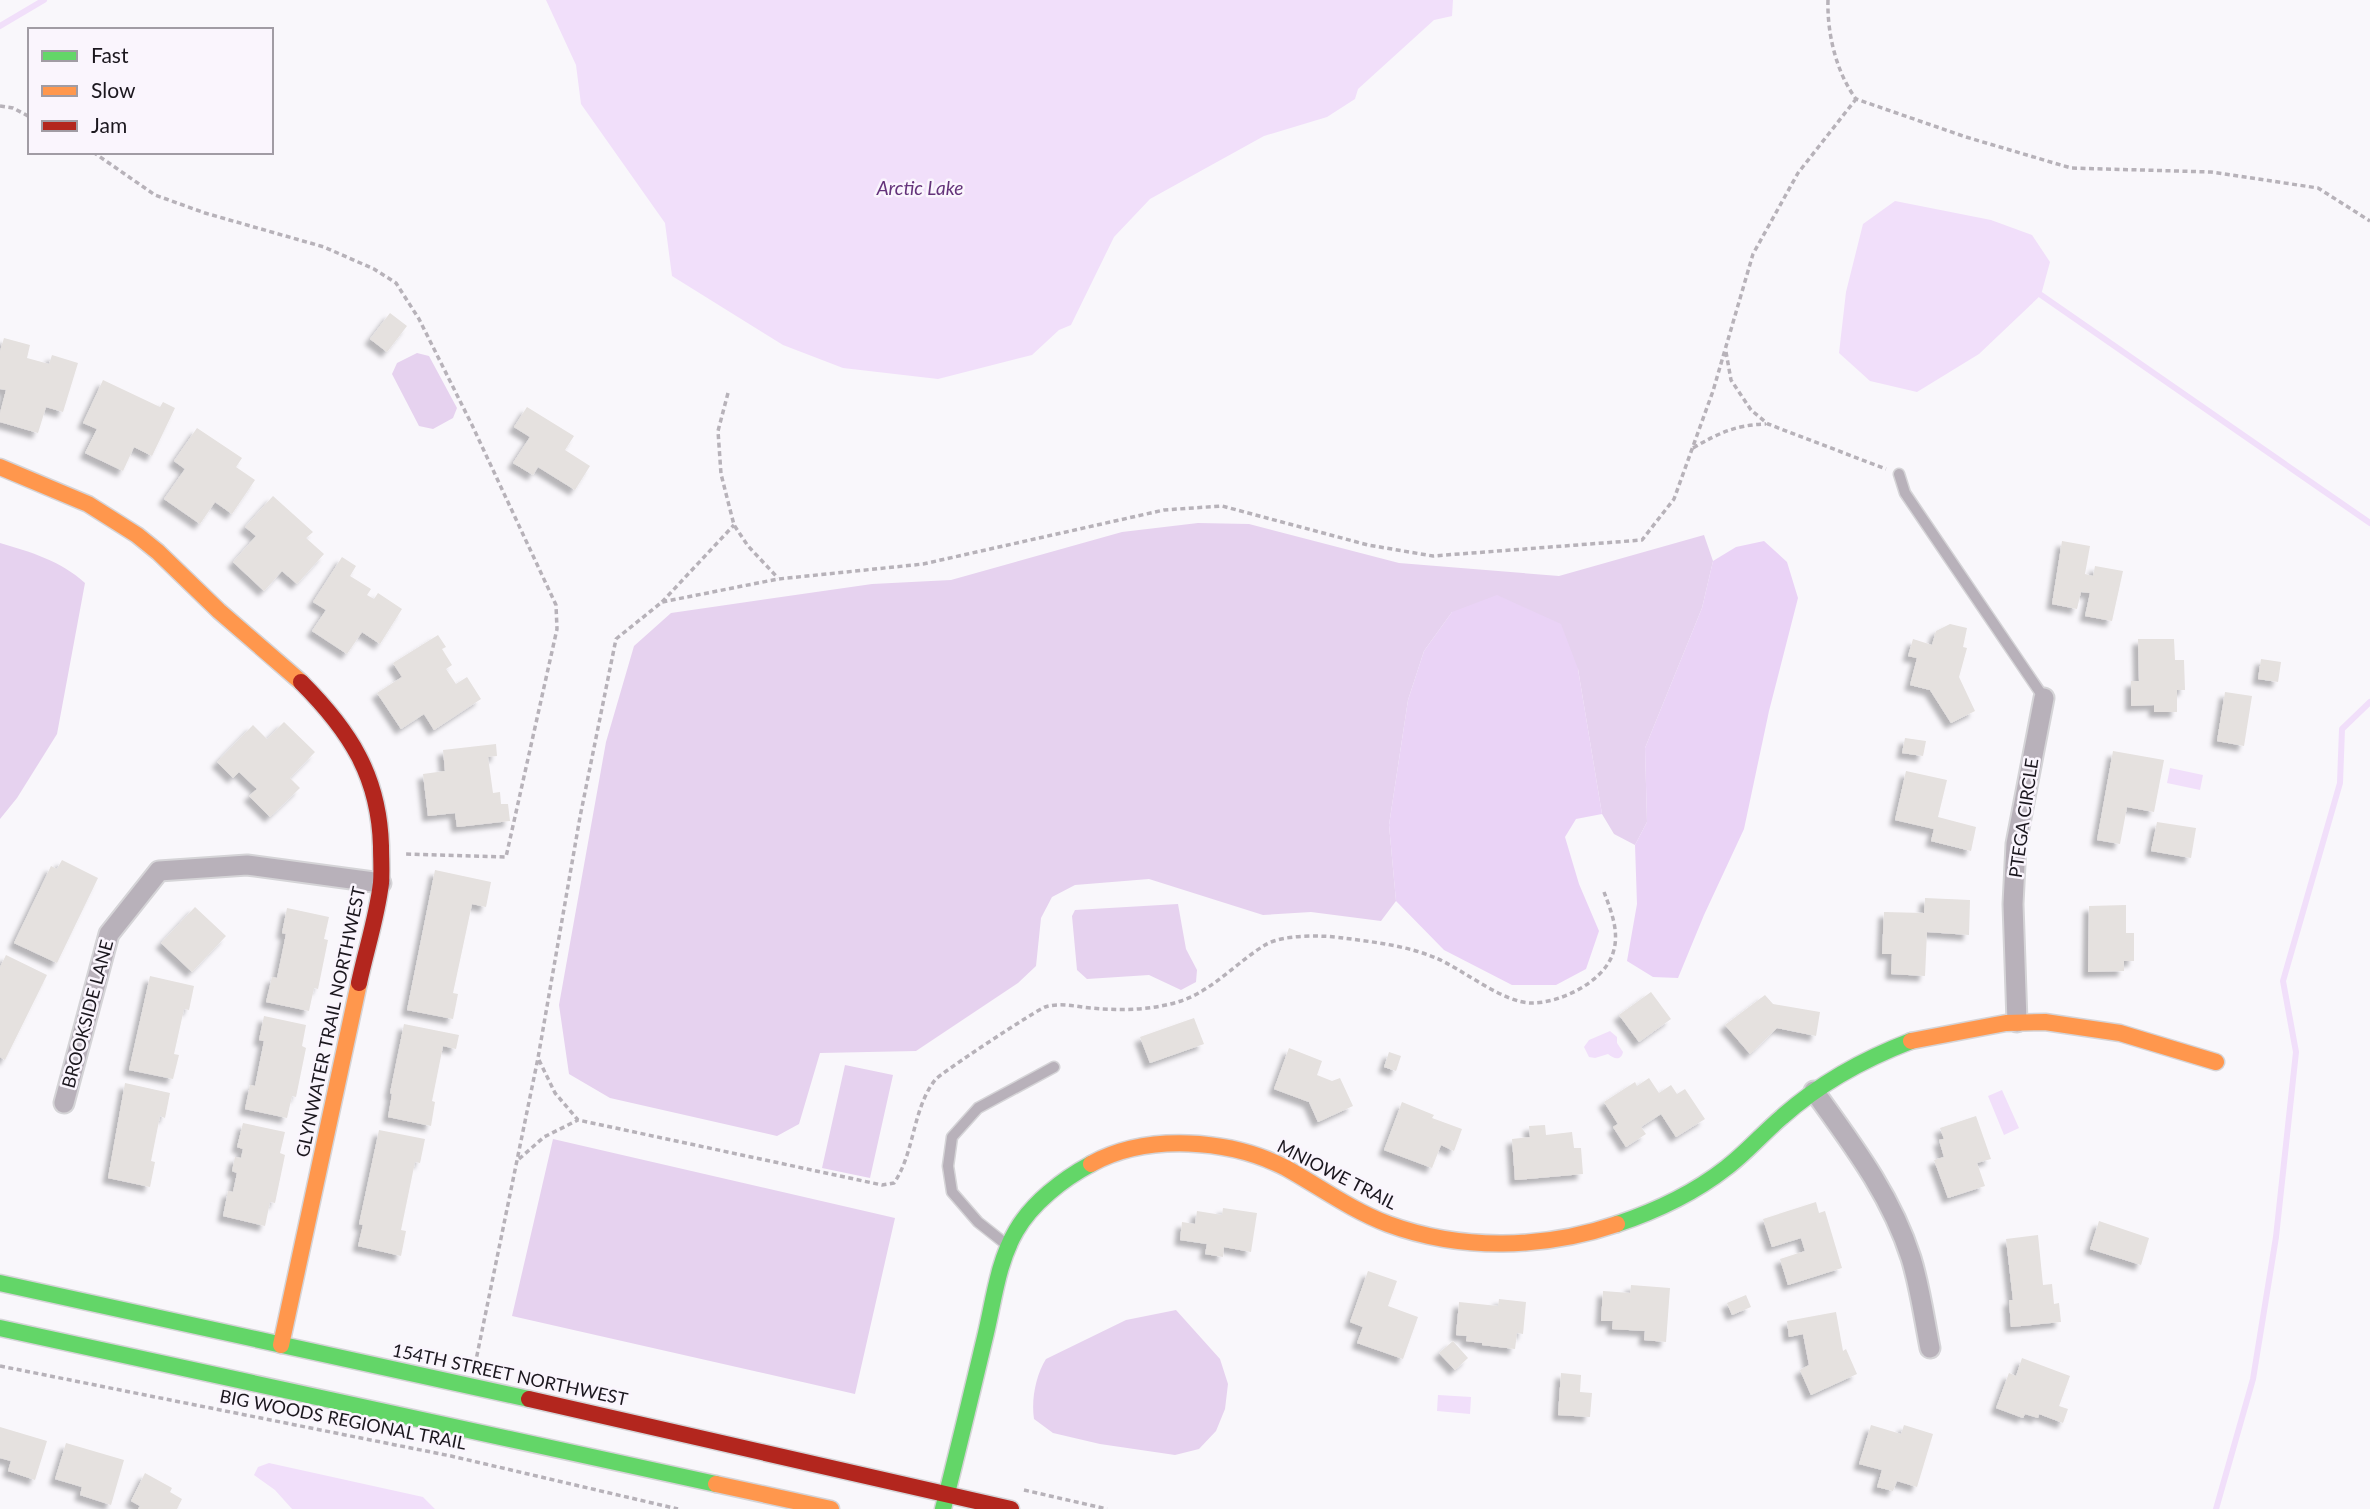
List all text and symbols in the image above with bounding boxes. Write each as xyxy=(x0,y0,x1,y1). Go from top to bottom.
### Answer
legend xyxy=(28,28,273,154)
text: Fast xyxy=(91,42,129,67)
text: Slow xyxy=(91,77,136,102)
text: Jam xyxy=(91,112,127,137)
water label: Arctic Lake xyxy=(876,176,963,199)
street label: PTEGA CIRCLE xyxy=(2004,757,2042,879)
street label: GLYNWATER TRAIL NORTHWEST xyxy=(291,884,370,1159)
street label: BROOKSIDE LANE xyxy=(57,937,117,1090)
street label: MNIOWE TRAIL xyxy=(1274,1135,1401,1214)
street label: 154TH STREET NORTHWEST xyxy=(390,1338,630,1410)
street label: BIG WOODS REGIONAL TRAIL xyxy=(218,1384,468,1454)

